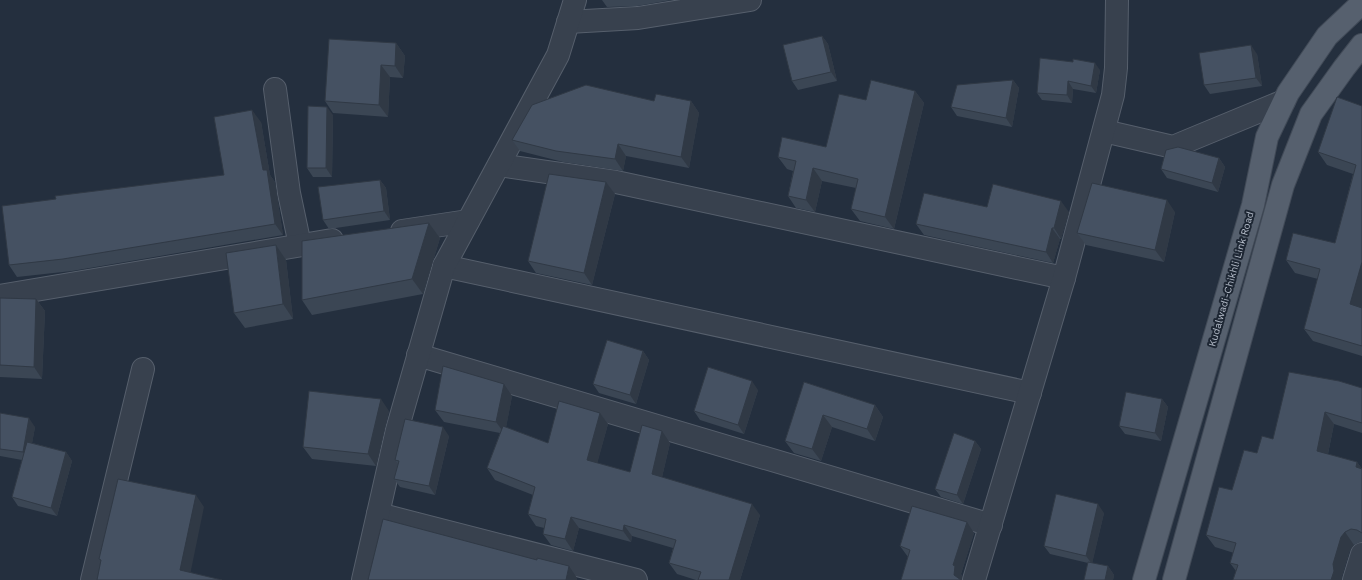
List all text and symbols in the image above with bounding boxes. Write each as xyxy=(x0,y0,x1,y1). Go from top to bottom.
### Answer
street label: Kudalwadi-Chikhli Link Road xyxy=(1206,210,1256,348)

